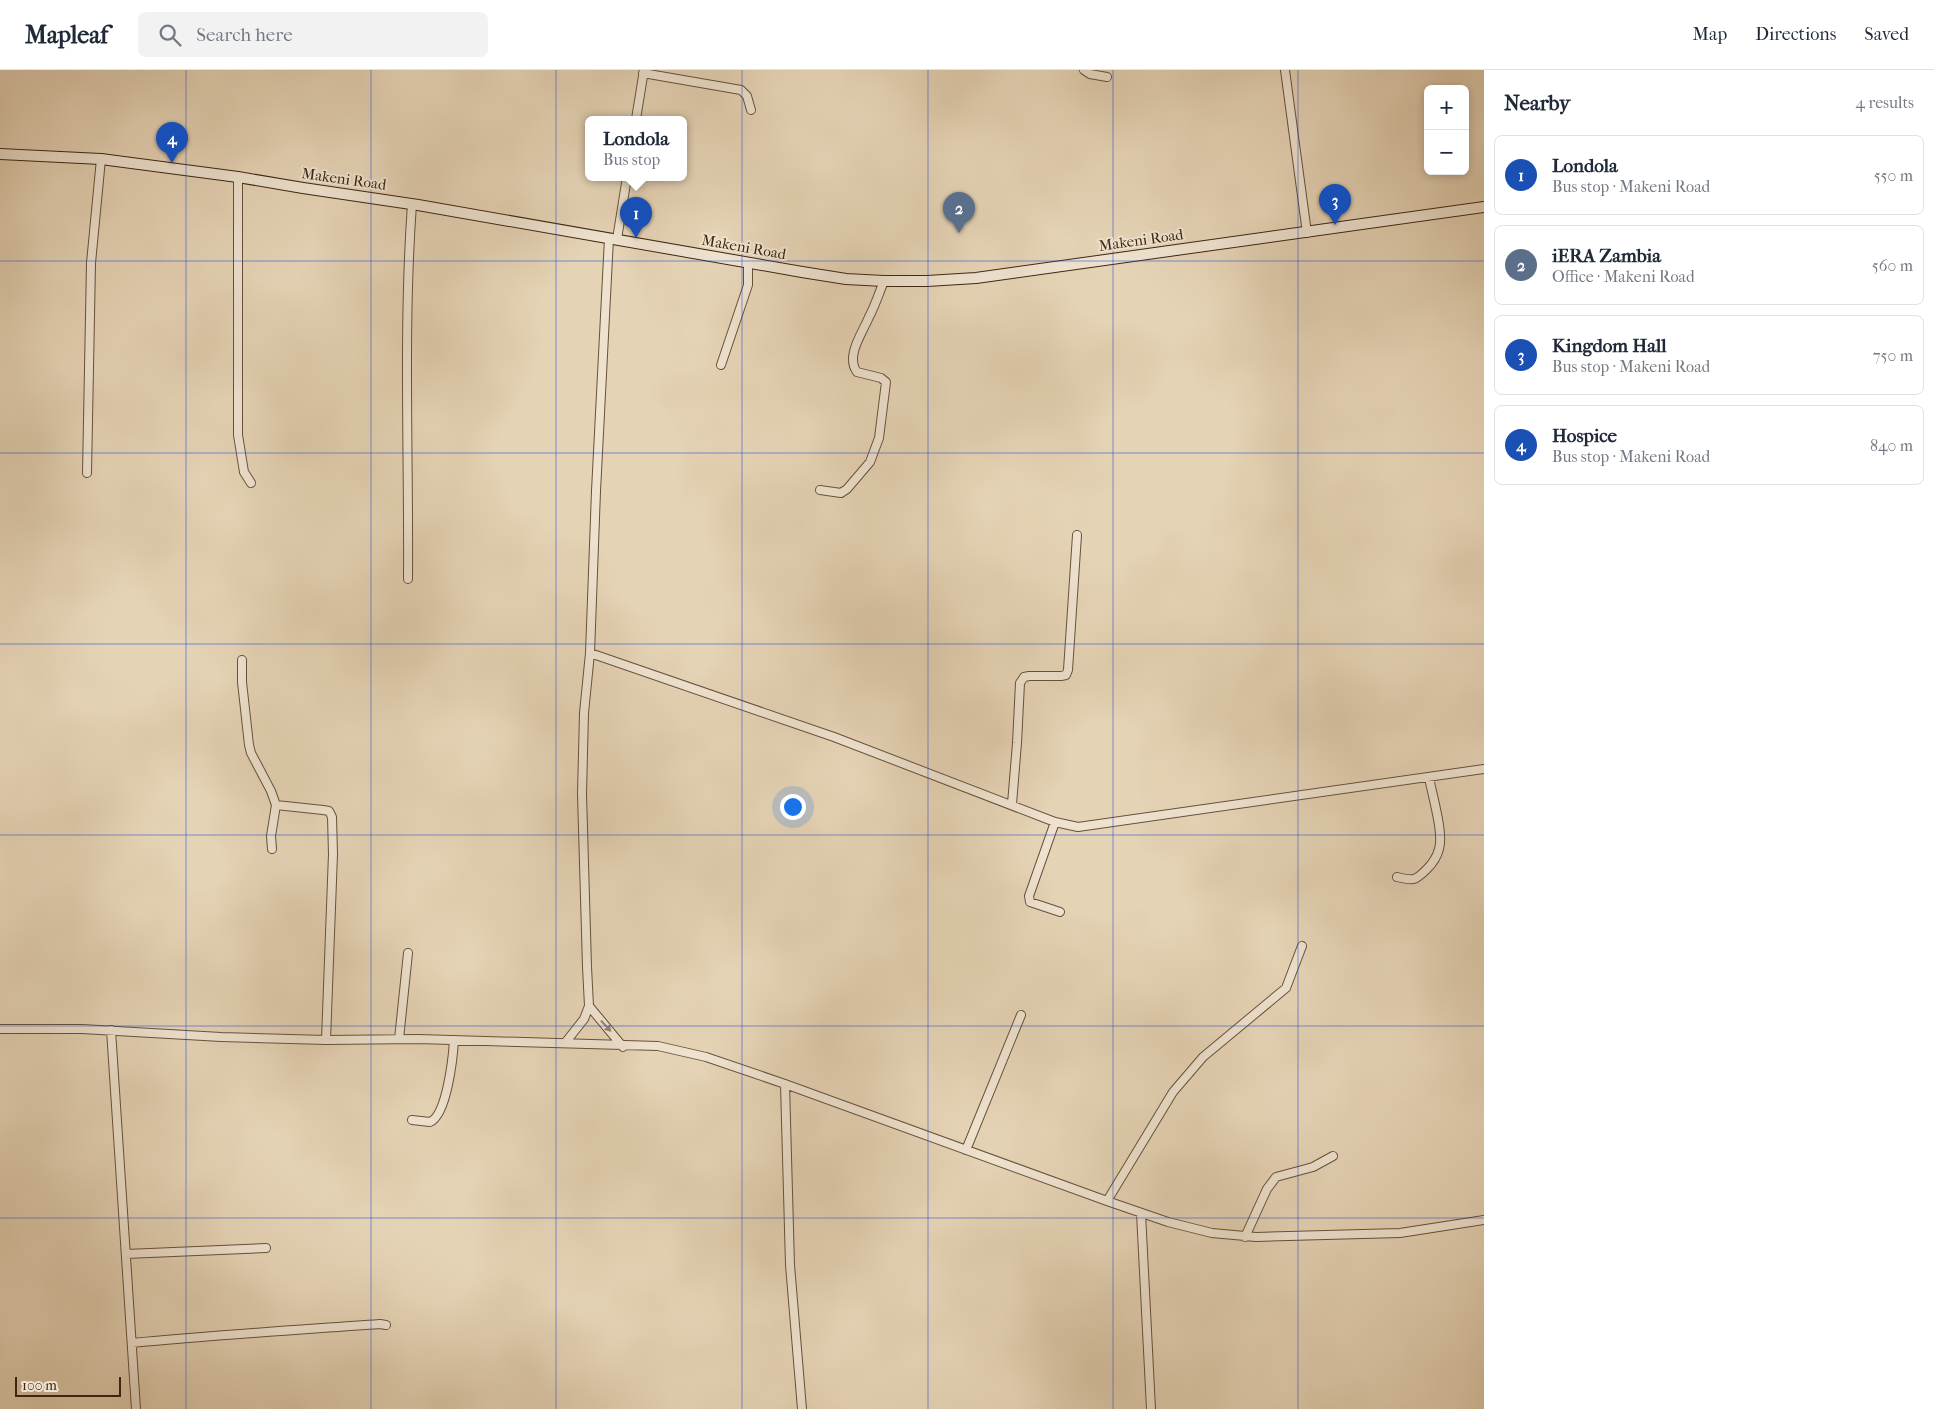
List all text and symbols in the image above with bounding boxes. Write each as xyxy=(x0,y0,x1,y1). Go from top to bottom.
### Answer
search box xyxy=(138,12,488,57)
text: Mapleaf xyxy=(25,21,108,49)
icon: search xyxy=(156,21,184,49)
text: Search here xyxy=(196,24,293,46)
text: Map xyxy=(1693,24,1727,45)
text: Directions xyxy=(1755,24,1836,45)
text: Saved xyxy=(1864,24,1909,45)
map controls xyxy=(1424,85,1469,175)
button: + xyxy=(1424,85,1469,130)
text: Nearby xyxy=(1504,91,1570,115)
text: 4 results xyxy=(1856,93,1914,112)
popup xyxy=(585,116,687,181)
pin: 4 xyxy=(156,122,188,163)
text: Londola xyxy=(603,128,669,150)
button: − xyxy=(1424,130,1469,175)
text: Bus stop xyxy=(603,150,660,169)
text: Londola xyxy=(1552,155,1618,177)
street label: Makeni Road xyxy=(300,164,388,194)
text: 1 xyxy=(1518,166,1524,185)
text: 550 m xyxy=(1874,166,1913,185)
text: Bus stop · Makeni Road xyxy=(1552,177,1710,196)
pin: 3 xyxy=(1319,184,1351,225)
pin: 2 xyxy=(943,192,975,233)
pin: 1 xyxy=(620,197,652,238)
street label: Makeni Road xyxy=(1097,225,1185,255)
street label: Makeni Road xyxy=(700,231,788,263)
text: iERA Zambia xyxy=(1552,245,1661,267)
text: 2 xyxy=(1517,256,1525,275)
text: 560 m xyxy=(1872,256,1913,275)
text: Office · Makeni Road xyxy=(1552,267,1695,286)
text: Kingdom Hall xyxy=(1552,335,1667,357)
text: 3 xyxy=(1518,346,1524,365)
text: 750 m xyxy=(1873,346,1913,365)
text: Bus stop · Makeni Road xyxy=(1552,357,1710,376)
text: Hospice xyxy=(1552,425,1617,447)
text: 4 xyxy=(1516,436,1526,455)
text: 840 m xyxy=(1870,436,1913,455)
text: Bus stop · Makeni Road xyxy=(1552,447,1710,466)
your location xyxy=(780,794,806,820)
one-way arrow xyxy=(600,1020,612,1032)
scale bar xyxy=(15,1374,121,1397)
text: 100 m xyxy=(22,1377,57,1394)

